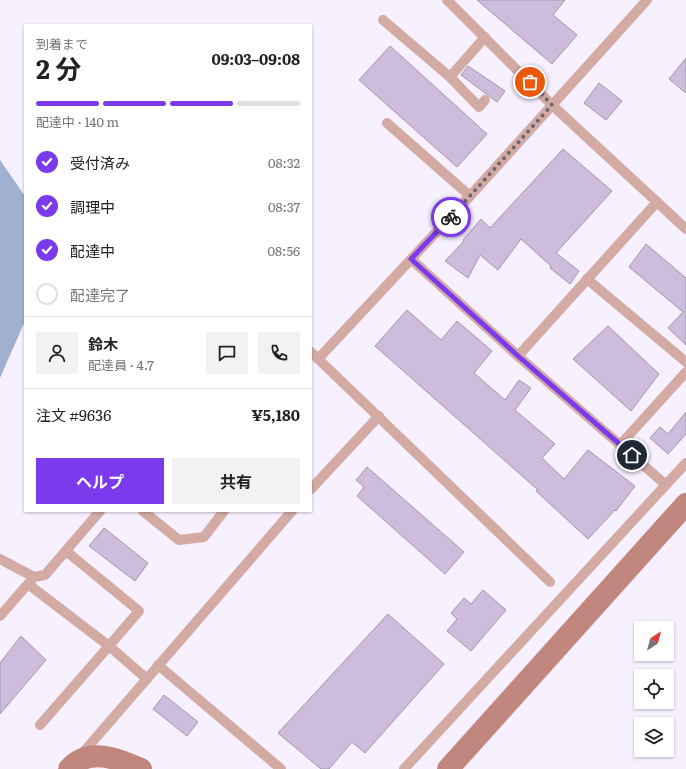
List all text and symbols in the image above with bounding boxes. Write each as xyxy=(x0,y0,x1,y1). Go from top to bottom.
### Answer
text: 到着まで xyxy=(36,34,88,53)
text: 09:03–09:08 xyxy=(211,47,300,70)
text: 2 分 xyxy=(36,48,81,87)
pin xyxy=(513,65,547,99)
icon: bag xyxy=(519,71,541,93)
text: 配達中 · 140 m xyxy=(36,112,119,131)
icon: check xyxy=(36,151,58,173)
text: 受付済み xyxy=(70,151,130,174)
text: 08:32 xyxy=(268,153,300,172)
icon: check xyxy=(36,195,58,217)
text: 調理中 xyxy=(70,195,115,218)
text: 08:37 xyxy=(268,197,300,216)
courier xyxy=(431,197,471,237)
icon: bike xyxy=(440,206,462,228)
icon: check xyxy=(36,239,58,261)
text: 配達中 xyxy=(70,239,115,262)
text: 08:56 xyxy=(267,241,300,260)
text: 配達完了 xyxy=(70,283,130,306)
button: person xyxy=(36,332,78,374)
text: 鈴木 xyxy=(88,332,118,355)
button: chat xyxy=(206,332,248,374)
button: phone xyxy=(258,332,300,374)
text: 配達員 · 4.7 xyxy=(88,355,154,374)
text: 注文 #9636 xyxy=(36,403,111,426)
text: ¥5,180 xyxy=(251,403,300,426)
pin xyxy=(615,438,649,472)
icon: home xyxy=(621,444,643,466)
button: ヘルプ xyxy=(36,458,164,504)
button: 共有 xyxy=(172,458,300,504)
north arrow xyxy=(634,621,674,661)
map controls xyxy=(634,621,674,757)
button: locate xyxy=(634,669,674,709)
button: layers xyxy=(634,717,674,757)

